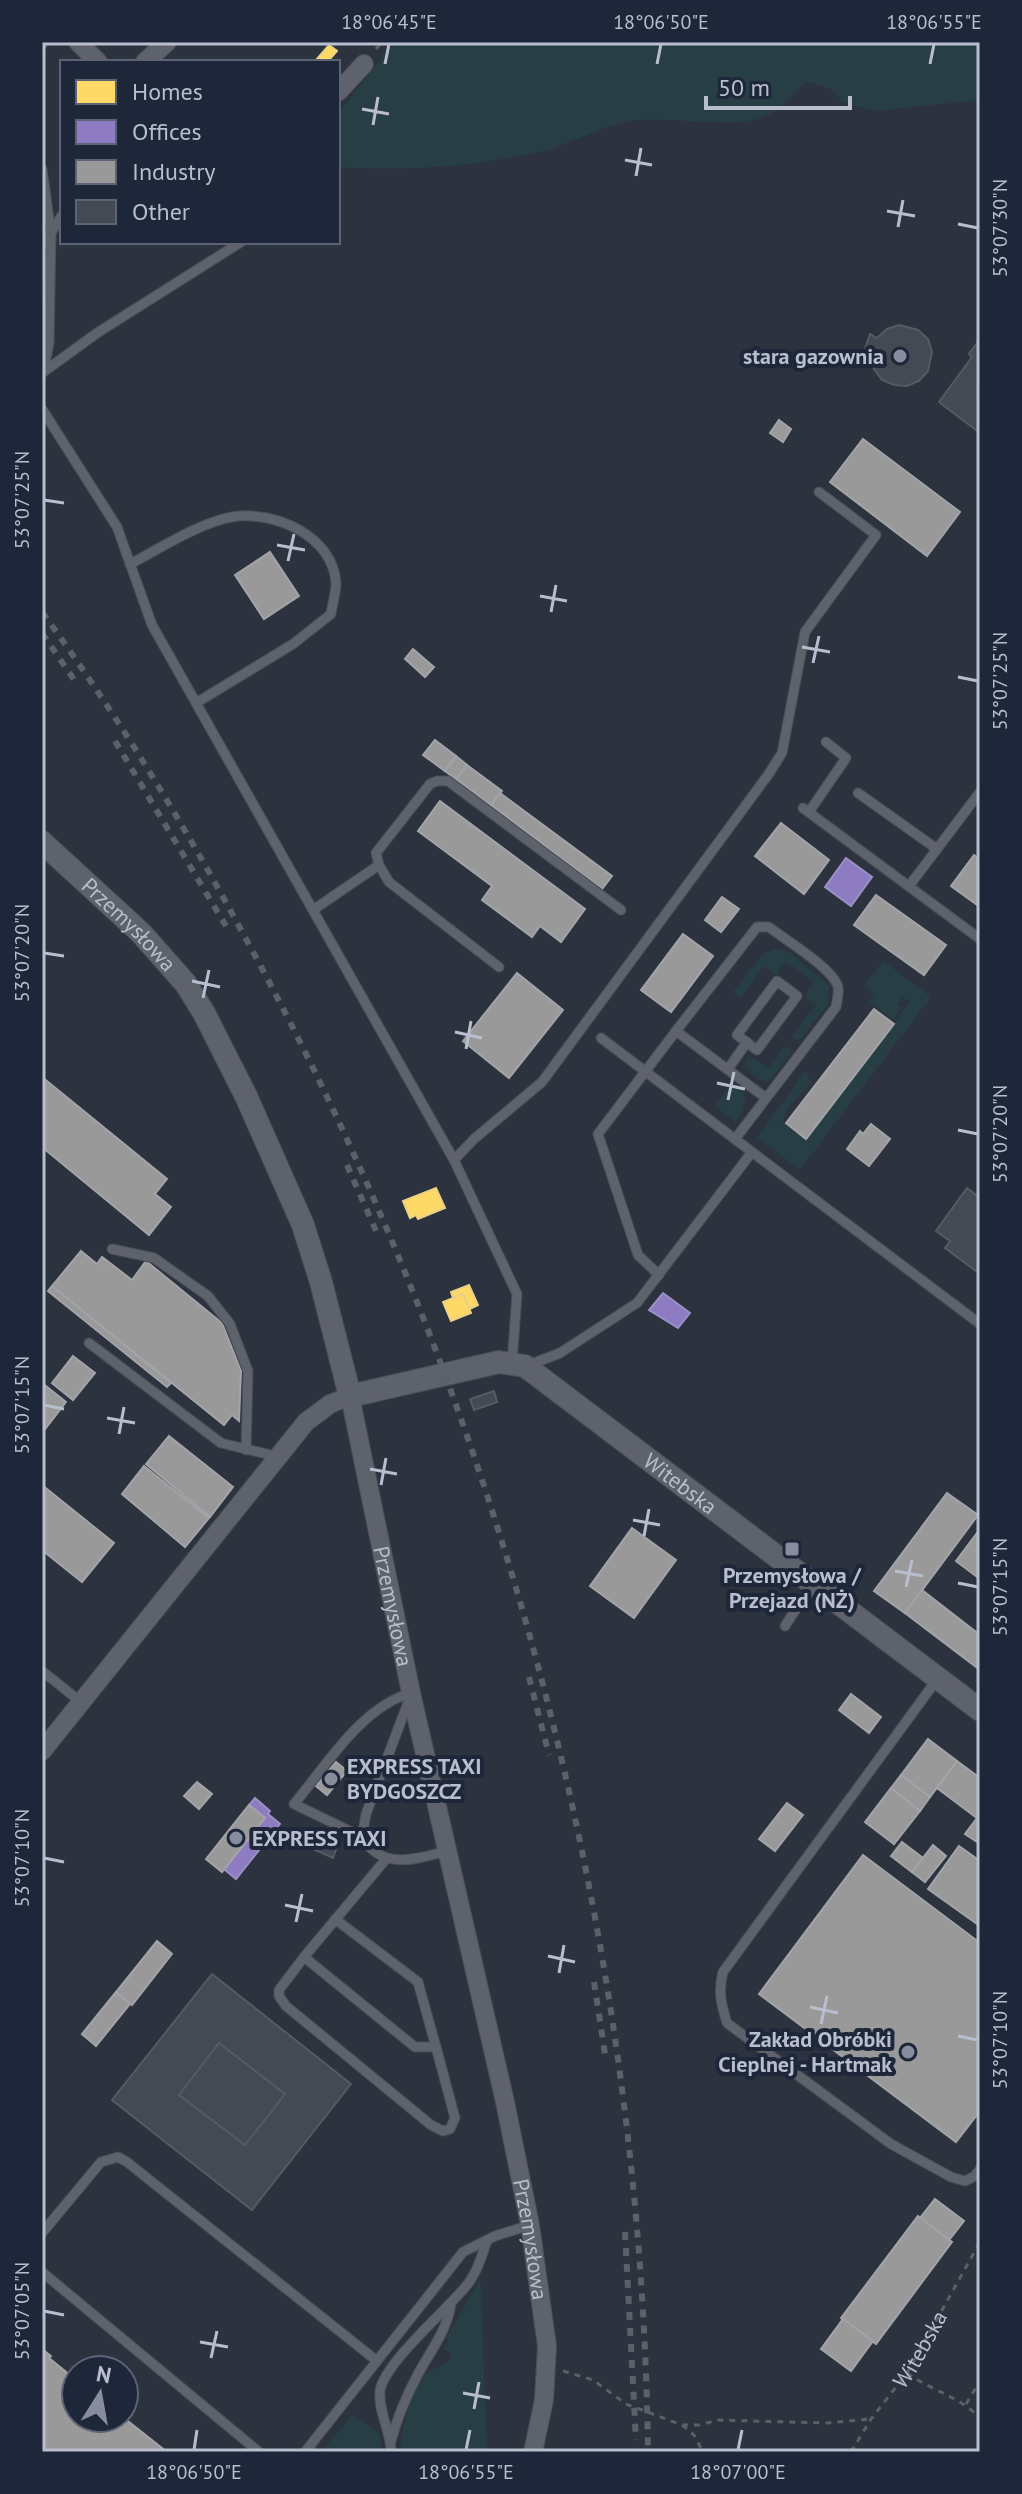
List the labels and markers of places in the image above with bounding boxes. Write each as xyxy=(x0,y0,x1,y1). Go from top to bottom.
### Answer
place label: stara gazownia xyxy=(743,342,884,370)
marker: stara gazownia xyxy=(891,347,909,365)
marker: Przemysłowa / Przejazd (NŻ) xyxy=(783,1540,801,1558)
place label: Przemysłowa / Przejazd (NŻ) xyxy=(723,1561,862,1614)
place label: EXPRESS TAXI BYDGOSZCZ xyxy=(347,1752,481,1805)
marker: EXPRESS TAXI BYDGOSZCZ xyxy=(322,1770,340,1788)
place label: EXPRESS TAXI xyxy=(252,1824,386,1852)
marker: EXPRESS TAXI xyxy=(227,1829,245,1847)
place label: Zakład Obróbki Cieplnej - Hartmak xyxy=(718,2025,892,2078)
marker: Zakład Obróbki Cieplnej - Hartmak xyxy=(899,2043,917,2061)

